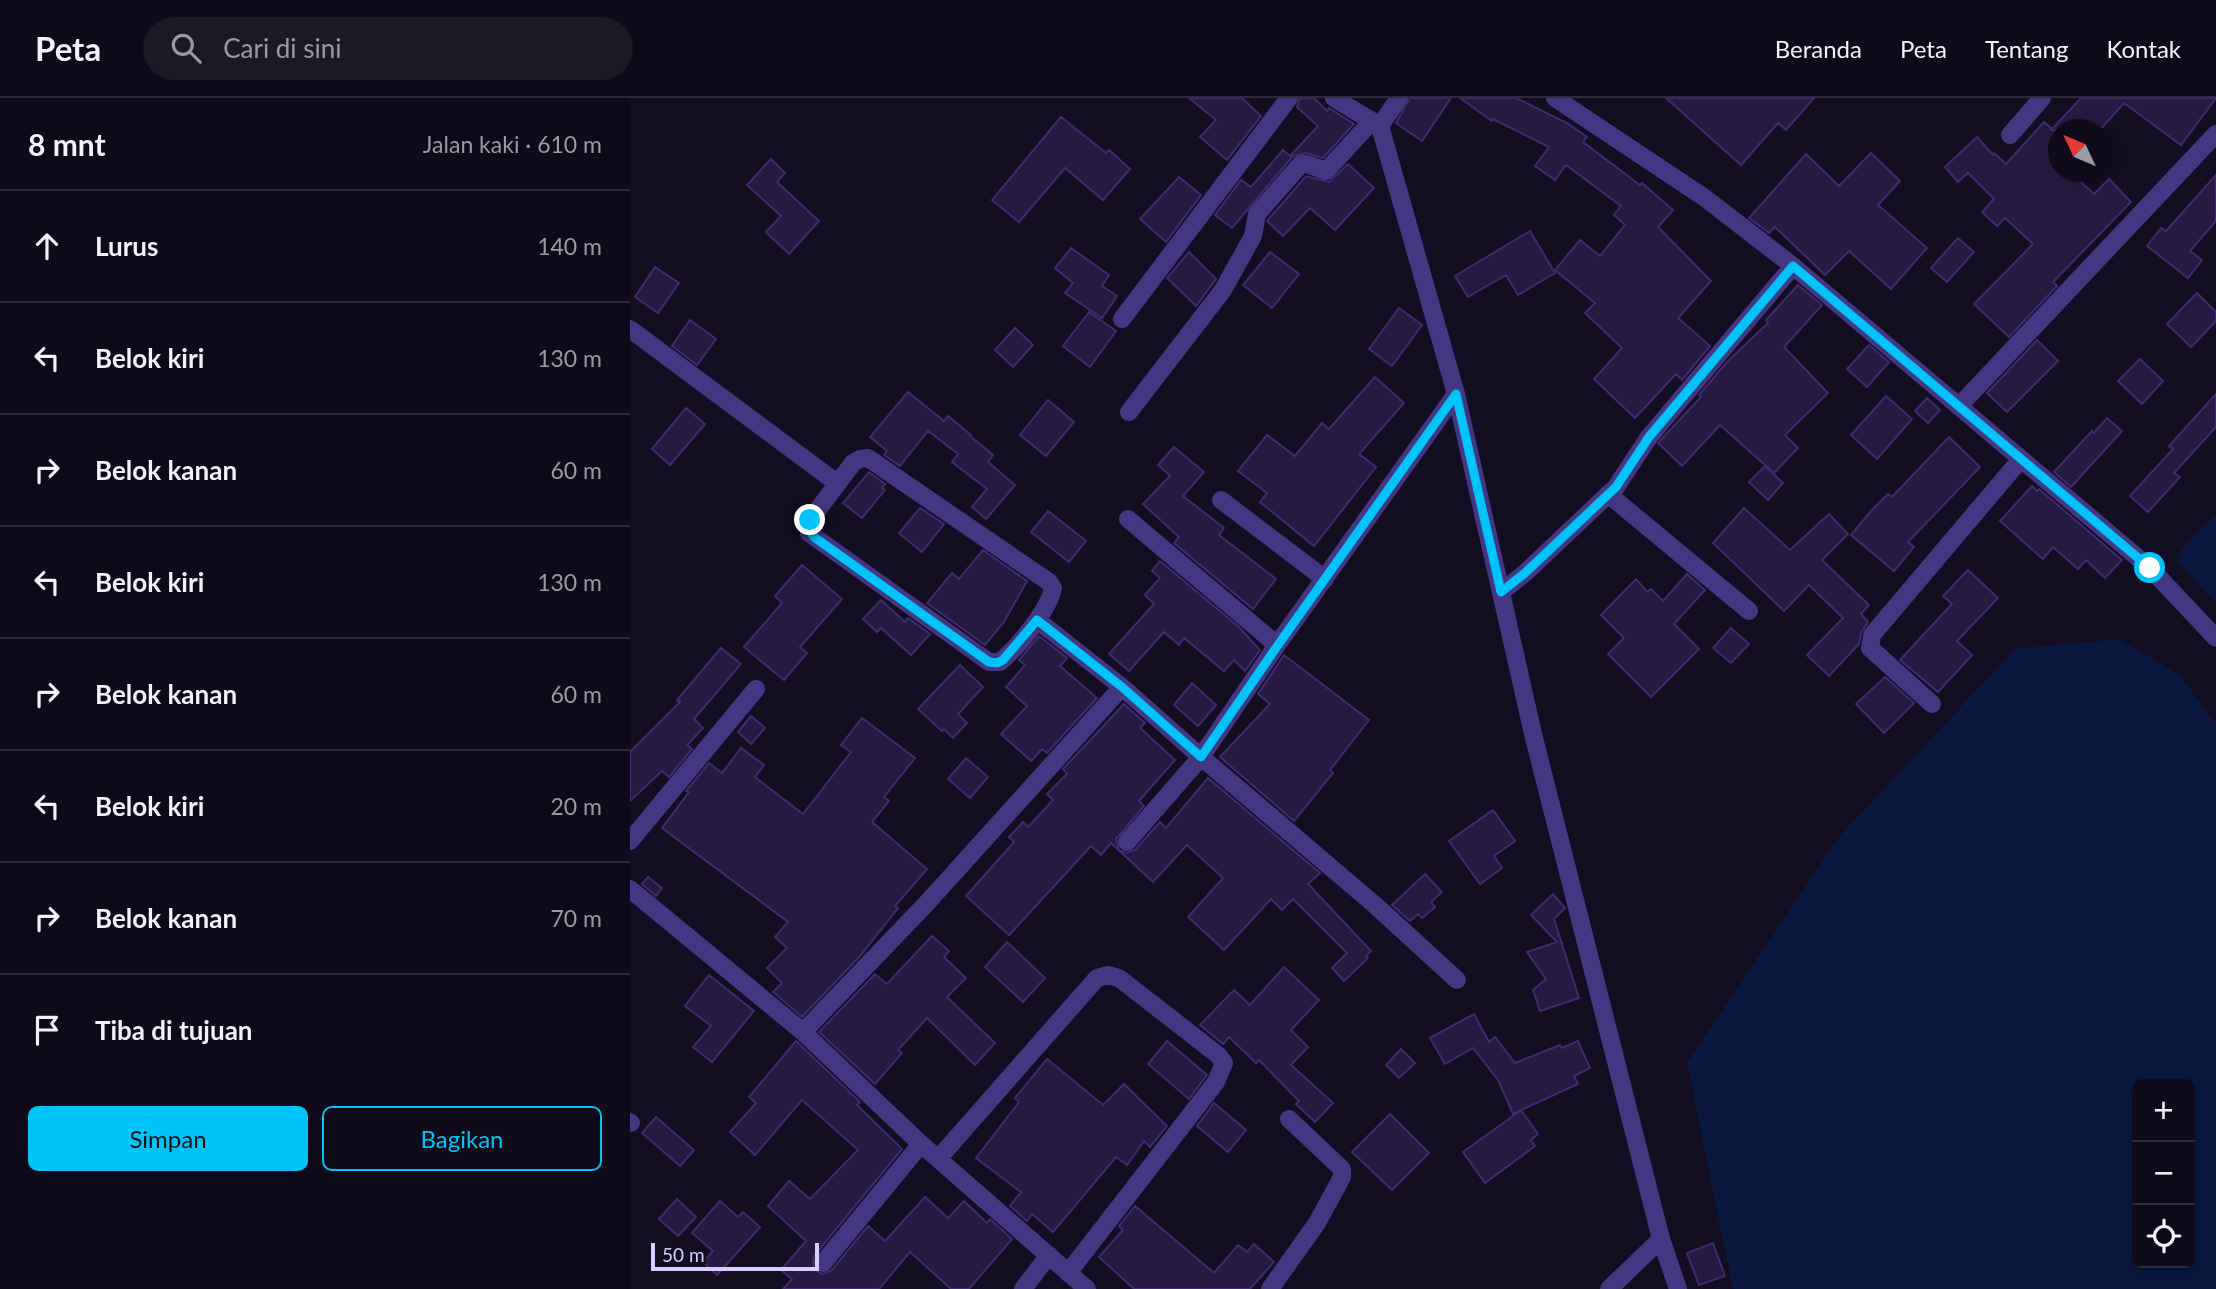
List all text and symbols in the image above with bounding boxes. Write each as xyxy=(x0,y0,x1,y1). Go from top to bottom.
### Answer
search box xyxy=(143,17,633,80)
text: Peta xyxy=(35,28,101,68)
icon: search xyxy=(167,29,205,67)
text: Cari di sini xyxy=(223,32,342,64)
text: Beranda xyxy=(1775,34,1862,63)
text: Peta xyxy=(1900,34,1947,63)
text: Tentang xyxy=(1985,34,2068,63)
text: Kontak xyxy=(2106,34,2181,63)
north arrow xyxy=(2048,119,2111,182)
text: 8 mnt xyxy=(28,126,106,162)
text: Jalan kaki · 610 m xyxy=(423,130,602,158)
icon: ahead xyxy=(28,227,66,265)
text: Lurus xyxy=(95,230,158,262)
text: 140 m xyxy=(537,232,602,260)
icon: left xyxy=(28,339,66,377)
text: Belok kiri xyxy=(95,342,204,374)
text: 130 m xyxy=(537,344,602,372)
icon: right xyxy=(28,451,66,489)
text: Belok kanan xyxy=(95,454,237,486)
text: 60 m xyxy=(551,456,602,484)
route end xyxy=(794,504,825,535)
route start xyxy=(2134,552,2165,583)
icon: left xyxy=(28,563,66,601)
text: Belok kiri xyxy=(95,566,204,598)
text: 130 m xyxy=(537,568,602,596)
icon: right xyxy=(28,675,66,713)
text: Belok kanan xyxy=(95,678,237,710)
text: 60 m xyxy=(551,680,602,708)
icon: left xyxy=(28,787,66,825)
text: Belok kiri xyxy=(95,790,204,822)
text: 20 m xyxy=(551,792,602,820)
icon: right xyxy=(28,899,66,937)
text: Belok kanan xyxy=(95,902,237,934)
text: 70 m xyxy=(551,904,602,932)
icon: arrive xyxy=(28,1011,66,1049)
text: Tiba di tujuan xyxy=(95,1014,253,1046)
map controls xyxy=(2132,1079,2195,1268)
button: + xyxy=(2132,1079,2195,1142)
button: Simpan xyxy=(28,1106,308,1171)
button: Bagikan xyxy=(322,1106,602,1171)
button: − xyxy=(2132,1142,2195,1205)
button: locate xyxy=(2132,1205,2195,1268)
scale bar xyxy=(651,1240,819,1272)
text: 50 m xyxy=(662,1243,705,1266)

